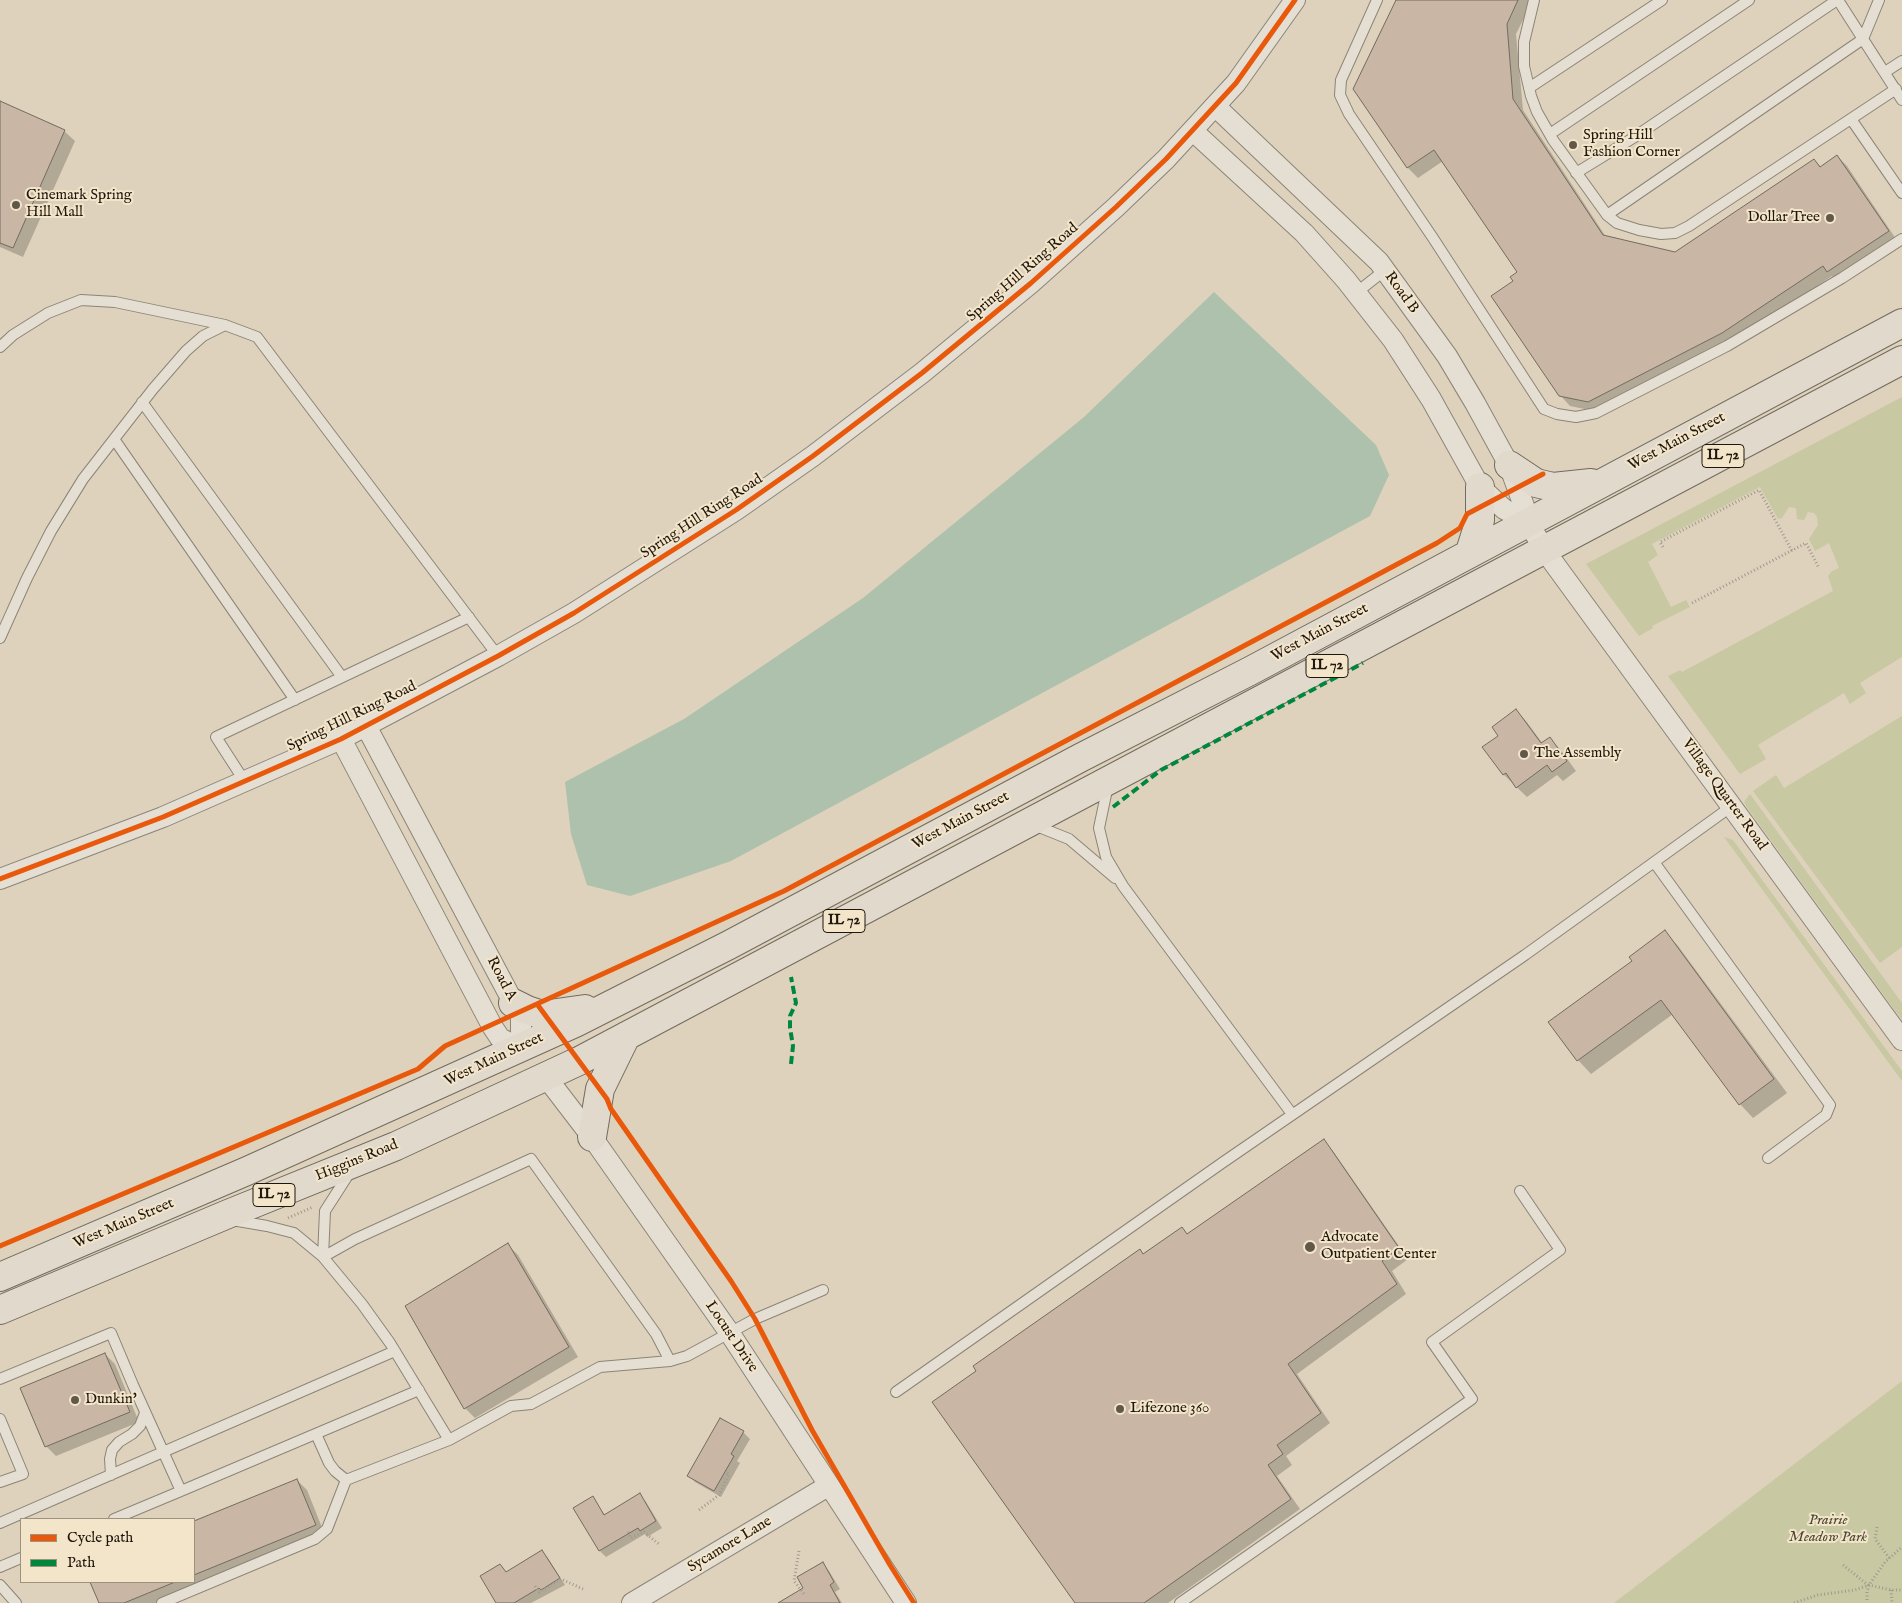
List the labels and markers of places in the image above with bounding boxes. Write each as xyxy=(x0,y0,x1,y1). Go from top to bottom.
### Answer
place label: Spring Hill Fashion Corner xyxy=(1583,127,1680,162)
marker: Spring Hill Fashion Corner xyxy=(1567,139,1579,151)
place label: Cinemark Spring Hill Mall xyxy=(26,187,132,222)
marker: Cinemark Spring Hill Mall xyxy=(10,199,22,211)
place label: Dollar Tree xyxy=(1747,209,1820,227)
marker: Dollar Tree xyxy=(1824,212,1836,224)
place label: The Assembly xyxy=(1534,745,1621,763)
marker: The Assembly xyxy=(1518,748,1530,760)
place label: Advocate Outpatient Center xyxy=(1321,1229,1436,1264)
marker: Advocate Outpatient Center xyxy=(1303,1240,1317,1254)
place label: Dunkin' xyxy=(85,1391,137,1409)
marker: Dunkin' xyxy=(69,1394,81,1406)
place label: Lifezone 360 xyxy=(1130,1400,1209,1418)
marker: Lifezone 360 xyxy=(1114,1403,1126,1415)

